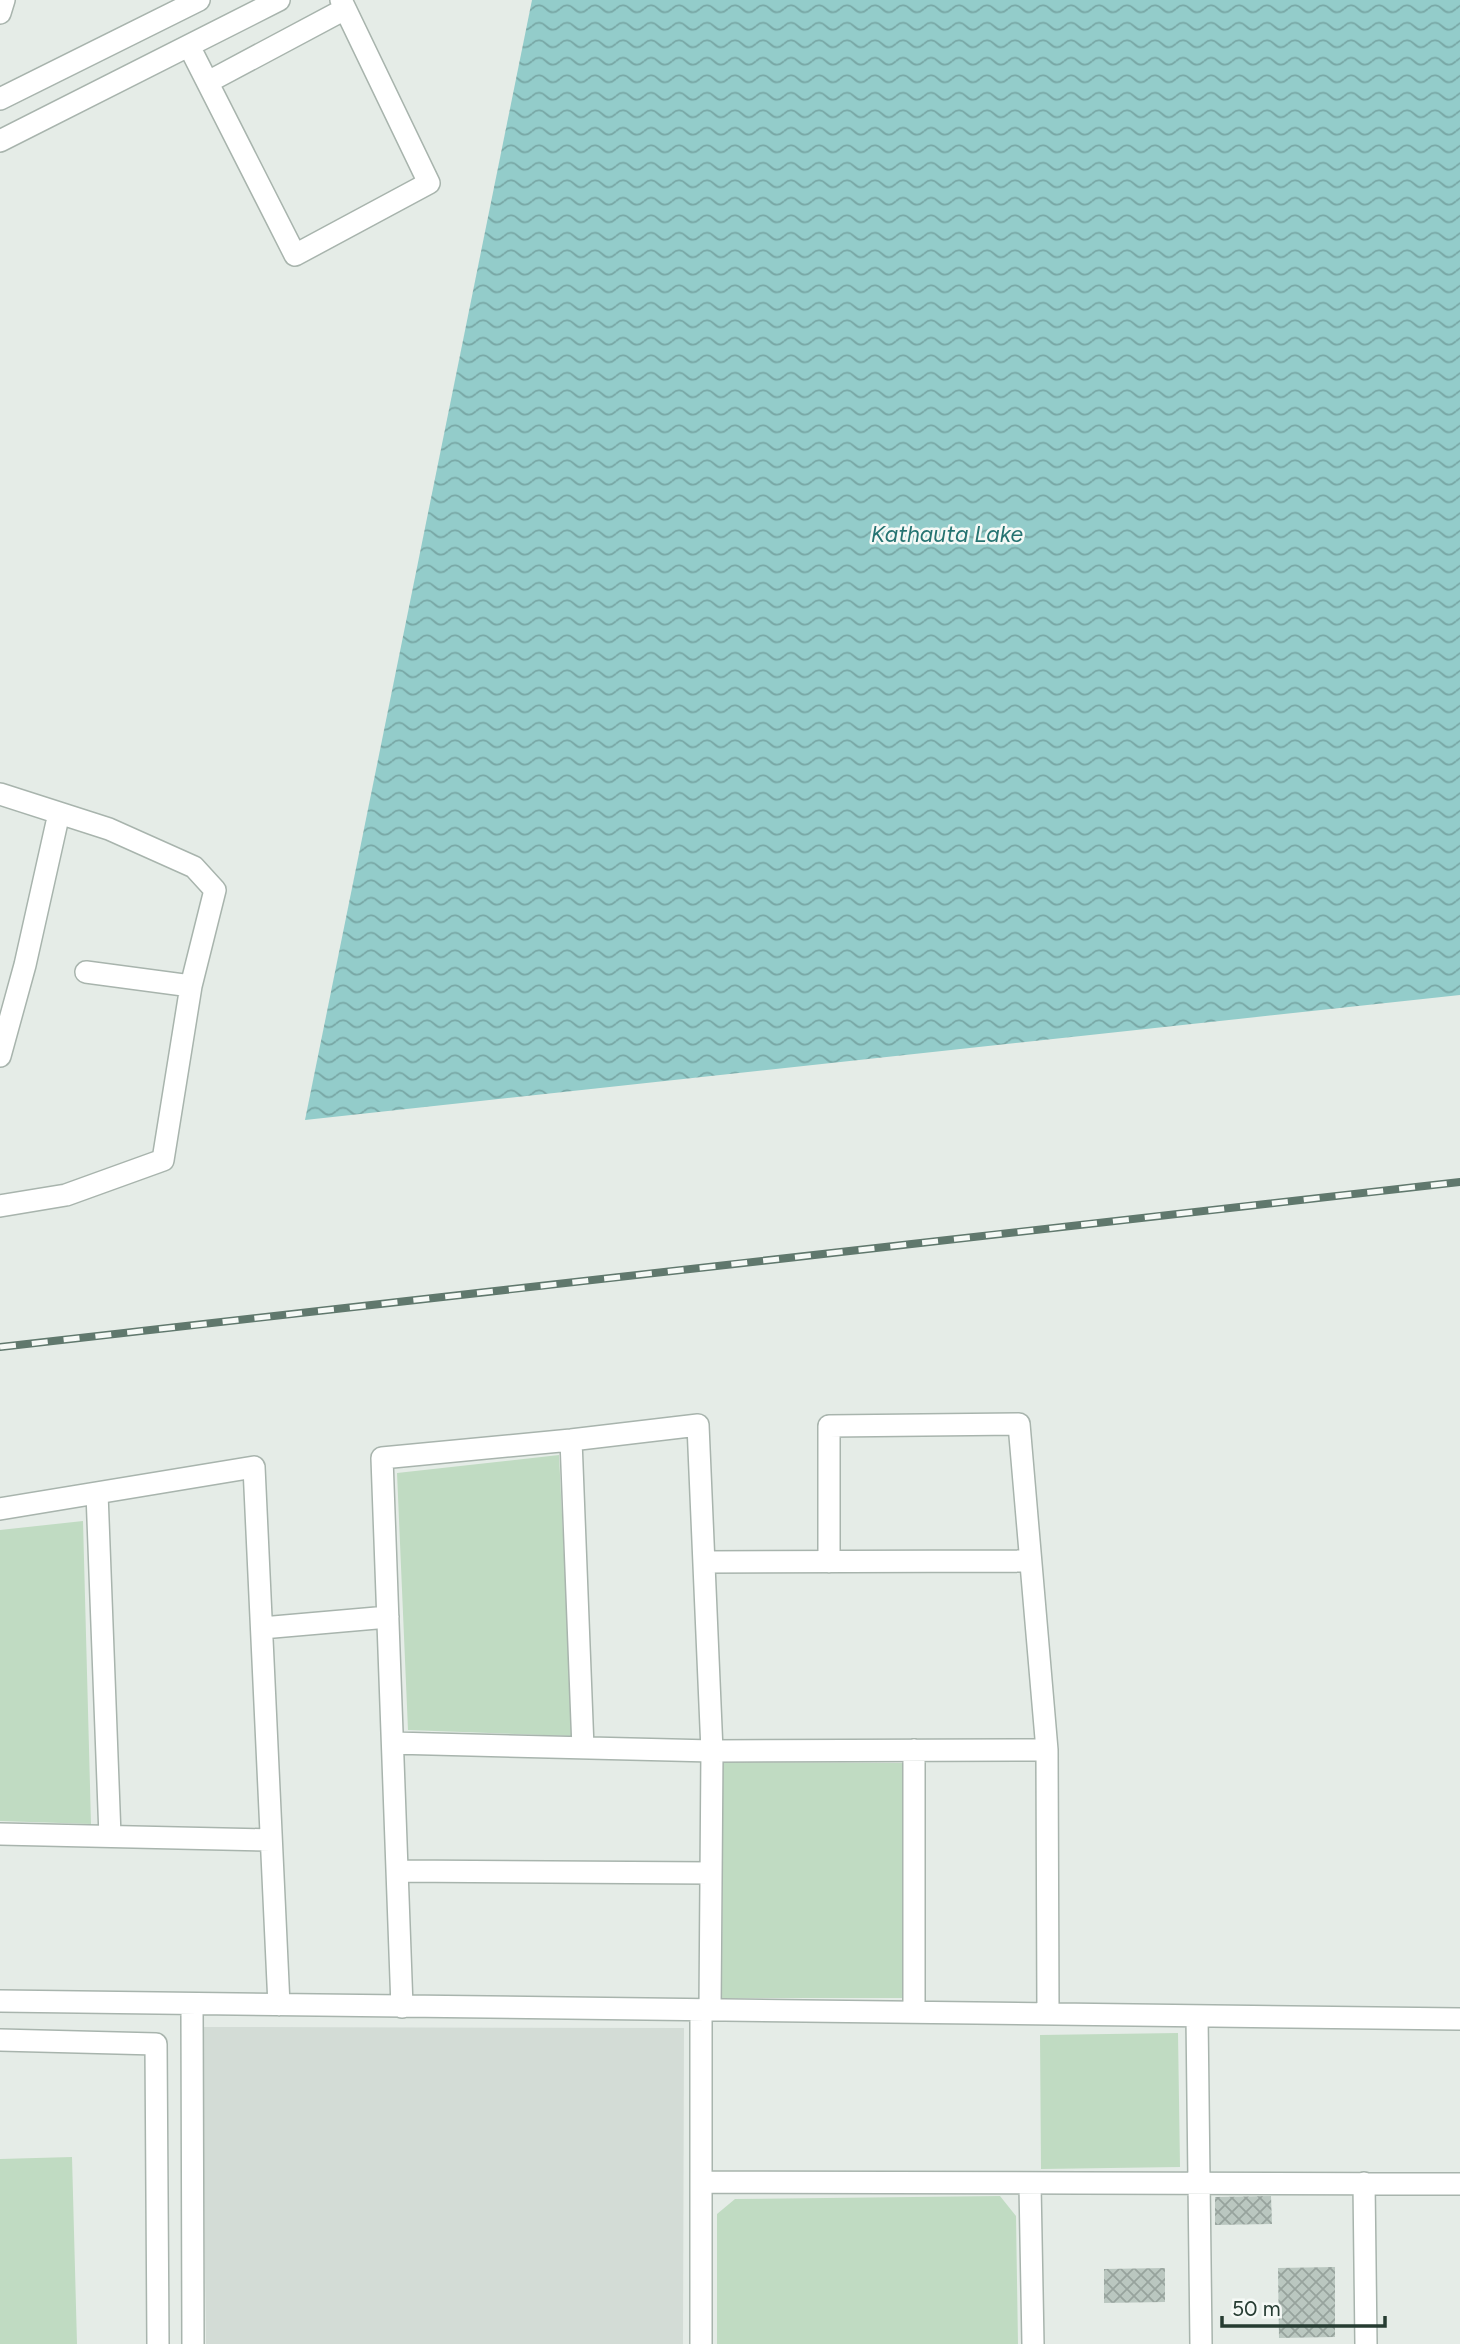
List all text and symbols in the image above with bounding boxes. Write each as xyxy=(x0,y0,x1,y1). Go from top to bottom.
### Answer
water label: Kathauta Lake xyxy=(871,520,1024,548)
scale bar xyxy=(1222,2284,1385,2328)
text: 50 m xyxy=(1232,2296,1281,2321)

